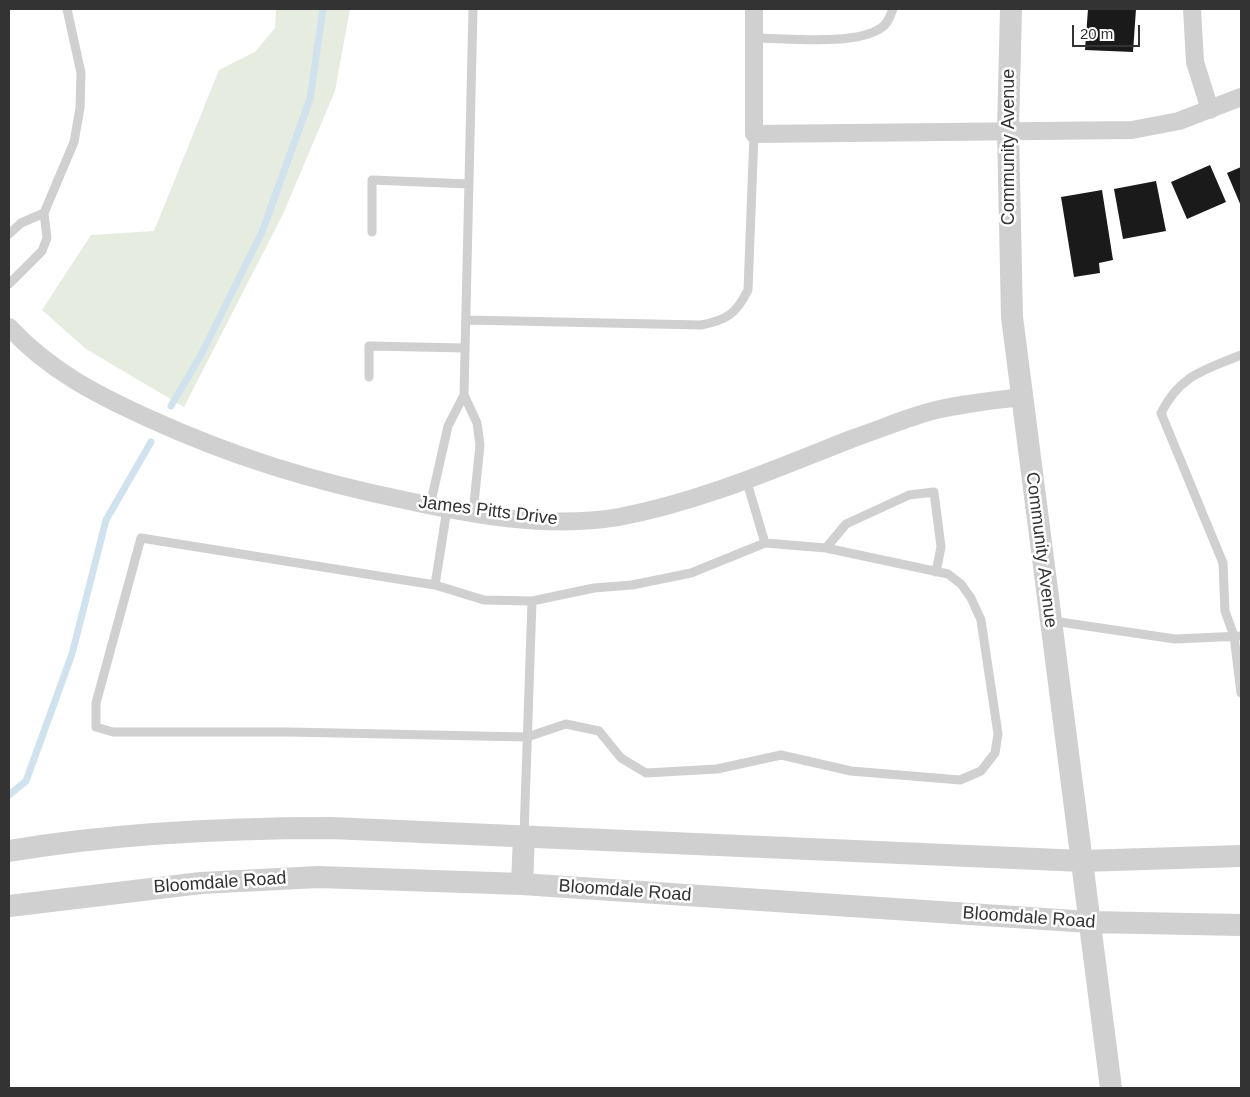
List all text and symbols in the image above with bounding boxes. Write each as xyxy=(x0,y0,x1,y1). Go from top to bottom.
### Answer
scale bar xyxy=(1075,15,1142,47)
text: 20 m xyxy=(1080,25,1113,42)
street label: Community Avenue xyxy=(998,69,1020,225)
street label: Community Avenue xyxy=(1021,471,1061,629)
street label: James Pitts Drive xyxy=(417,492,559,530)
street label: Bloomdale Road xyxy=(153,868,287,898)
street label: Bloomdale Road xyxy=(558,876,692,906)
street label: Bloomdale Road xyxy=(962,903,1096,933)

